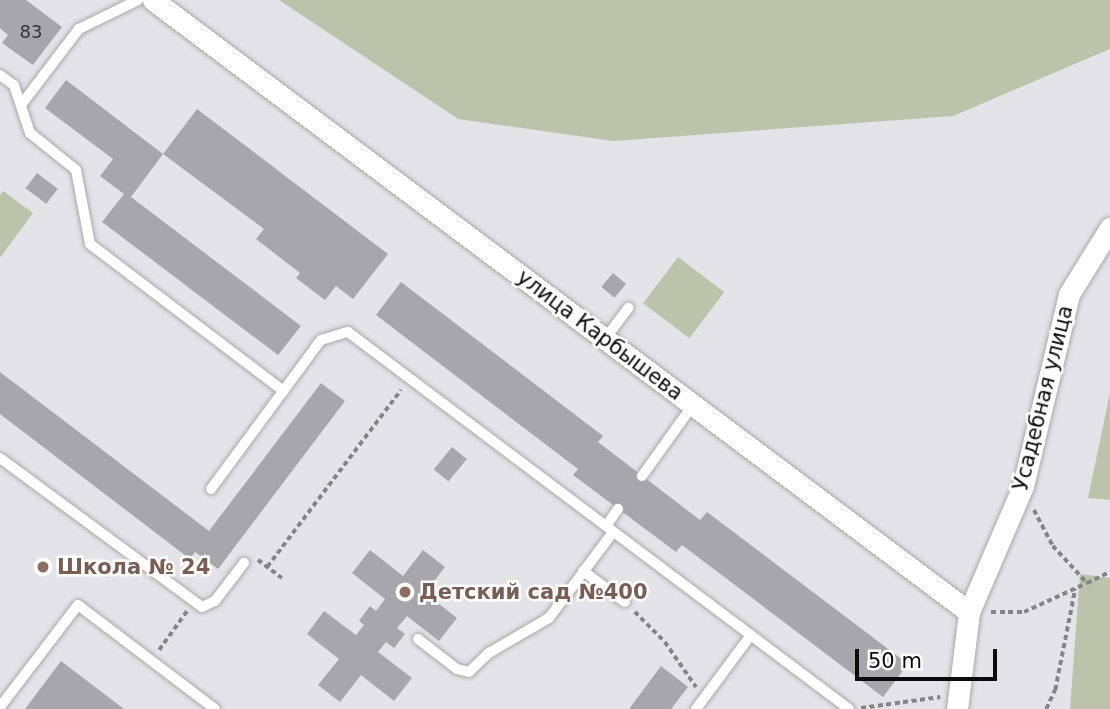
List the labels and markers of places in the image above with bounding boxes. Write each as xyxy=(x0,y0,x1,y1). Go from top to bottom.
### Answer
place label: Школа № 24 xyxy=(57,554,210,580)
marker: Школа № 24 xyxy=(35,559,51,575)
place label: Детский сад №400 xyxy=(419,579,648,605)
marker: Детский сад №400 xyxy=(397,584,413,600)

